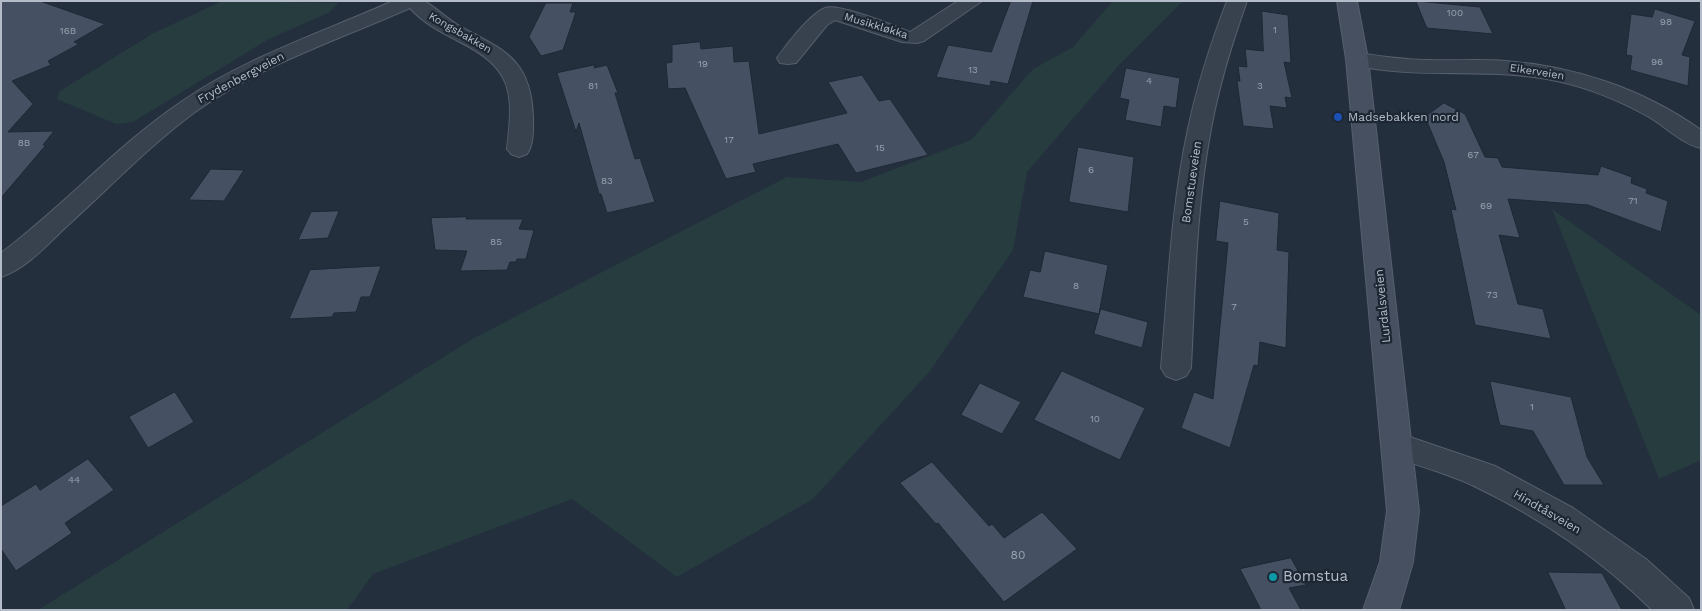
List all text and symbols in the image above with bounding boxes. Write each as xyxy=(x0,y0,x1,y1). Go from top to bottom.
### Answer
house number: 100 xyxy=(1447,7,1463,19)
street label: Kongsbakken xyxy=(426,10,494,56)
street label: Musikkløkka xyxy=(843,10,909,42)
house number: 98 xyxy=(1660,16,1672,28)
house number: 1 xyxy=(1273,24,1277,36)
house number: 16B xyxy=(60,25,76,37)
street label: Frydenbergveien xyxy=(195,49,287,107)
house number: 96 xyxy=(1651,56,1663,68)
house number: 19 xyxy=(698,58,708,70)
street label: Eikerveien xyxy=(1509,61,1565,83)
house number: 13 xyxy=(968,64,978,76)
house number: 4 xyxy=(1146,75,1152,87)
house number: 81 xyxy=(588,80,598,92)
house number: 3 xyxy=(1257,80,1263,92)
place label: Madsebakken nord xyxy=(1348,110,1459,124)
marker: Madsebakken nord xyxy=(1332,111,1344,123)
house number: 17 xyxy=(724,134,734,146)
house number: 8B xyxy=(18,137,30,149)
street label: Bomstueveien xyxy=(1179,140,1205,224)
house number: 15 xyxy=(875,142,885,154)
house number: 67 xyxy=(1467,149,1479,161)
house number: 6 xyxy=(1088,164,1094,176)
house number: 83 xyxy=(601,175,613,187)
house number: 71 xyxy=(1628,195,1638,207)
house number: 69 xyxy=(1480,200,1492,212)
house number: 5 xyxy=(1243,216,1249,228)
house number: 85 xyxy=(490,236,502,248)
street label: Lurdalsveien xyxy=(1372,268,1394,344)
house number: 8 xyxy=(1073,280,1079,292)
house number: 73 xyxy=(1486,289,1498,301)
house number: 7 xyxy=(1231,301,1237,313)
house number: 1 xyxy=(1530,401,1534,413)
house number: 10 xyxy=(1090,413,1100,425)
house number: 44 xyxy=(68,474,80,486)
street label: Hindtåsveien xyxy=(1511,487,1583,537)
house number: 80 xyxy=(1011,548,1025,562)
place label: Bomstua xyxy=(1283,568,1348,586)
marker: Bomstua xyxy=(1267,571,1279,583)

